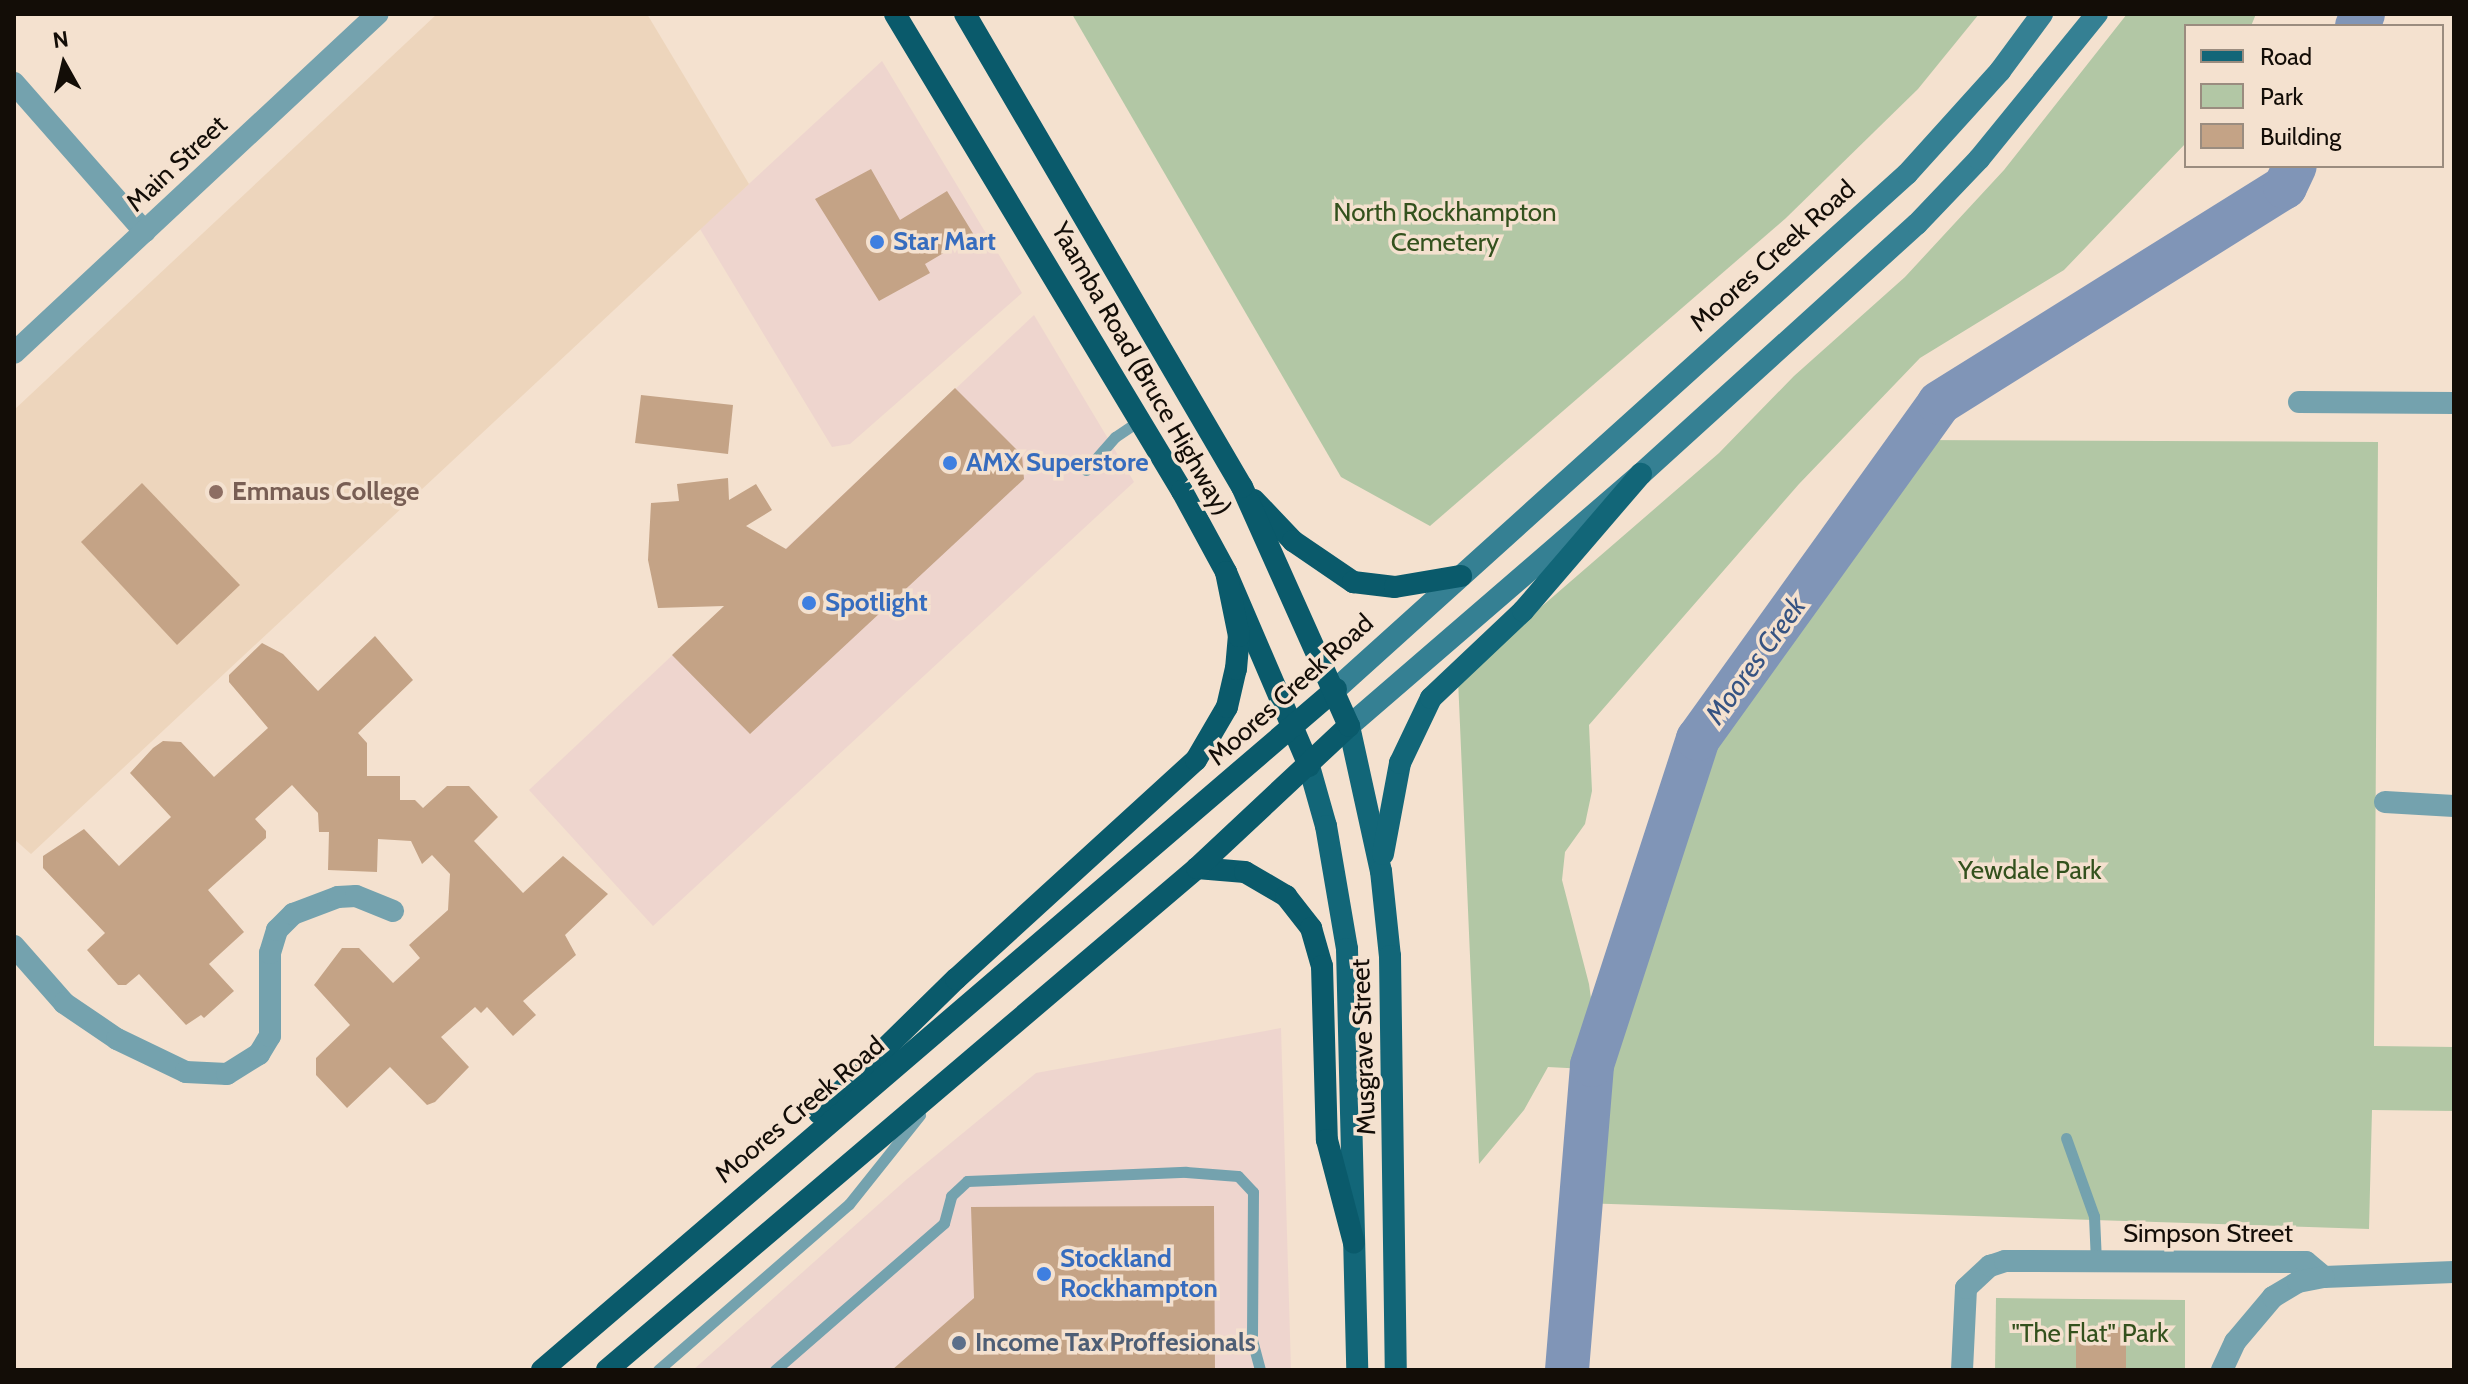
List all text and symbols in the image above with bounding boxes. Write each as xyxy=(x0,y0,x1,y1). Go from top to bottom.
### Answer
north arrow xyxy=(24,24,104,104)
legend xyxy=(2184,24,2444,168)
text: N xyxy=(51,25,70,54)
text: Road xyxy=(2260,42,2312,71)
text: Park xyxy=(2260,82,2303,111)
street label: Main Street xyxy=(120,110,234,218)
text: Building xyxy=(2260,122,2341,151)
street label: Moores Creek Road xyxy=(1684,174,1862,338)
park label: North Rockhampton Cemetery xyxy=(1333,197,1557,258)
street label: Yaamba Road (Bruce Highway) xyxy=(1044,217,1238,521)
place label: Star Mart xyxy=(893,226,996,258)
marker: Star Mart xyxy=(868,233,886,251)
place label: AMX Superstore xyxy=(966,447,1149,479)
marker: AMX Superstore xyxy=(941,454,959,472)
place label: Emmaus College xyxy=(232,476,420,508)
marker: Emmaus College xyxy=(207,483,225,501)
place label: Spotlight xyxy=(825,587,928,619)
water label: Moores Creek xyxy=(1698,590,1812,730)
marker: Spotlight xyxy=(800,594,818,612)
street label: Moores Creek Road xyxy=(1202,608,1380,772)
park label: Yewdale Park xyxy=(1958,855,2102,887)
street label: Musgrave Street xyxy=(1345,958,1383,1136)
street label: Moores Creek Road xyxy=(709,1030,891,1190)
street label: Simpson Street xyxy=(2123,1218,2293,1250)
place label: Stockland Rockhampton xyxy=(1060,1243,1218,1304)
marker: Stockland Rockhampton xyxy=(1035,1265,1053,1283)
park label: "The Flat" Park xyxy=(2011,1318,2169,1350)
place label: Income Tax Proffesionals xyxy=(975,1327,1256,1359)
marker: Income Tax Proffesionals xyxy=(950,1334,968,1352)

